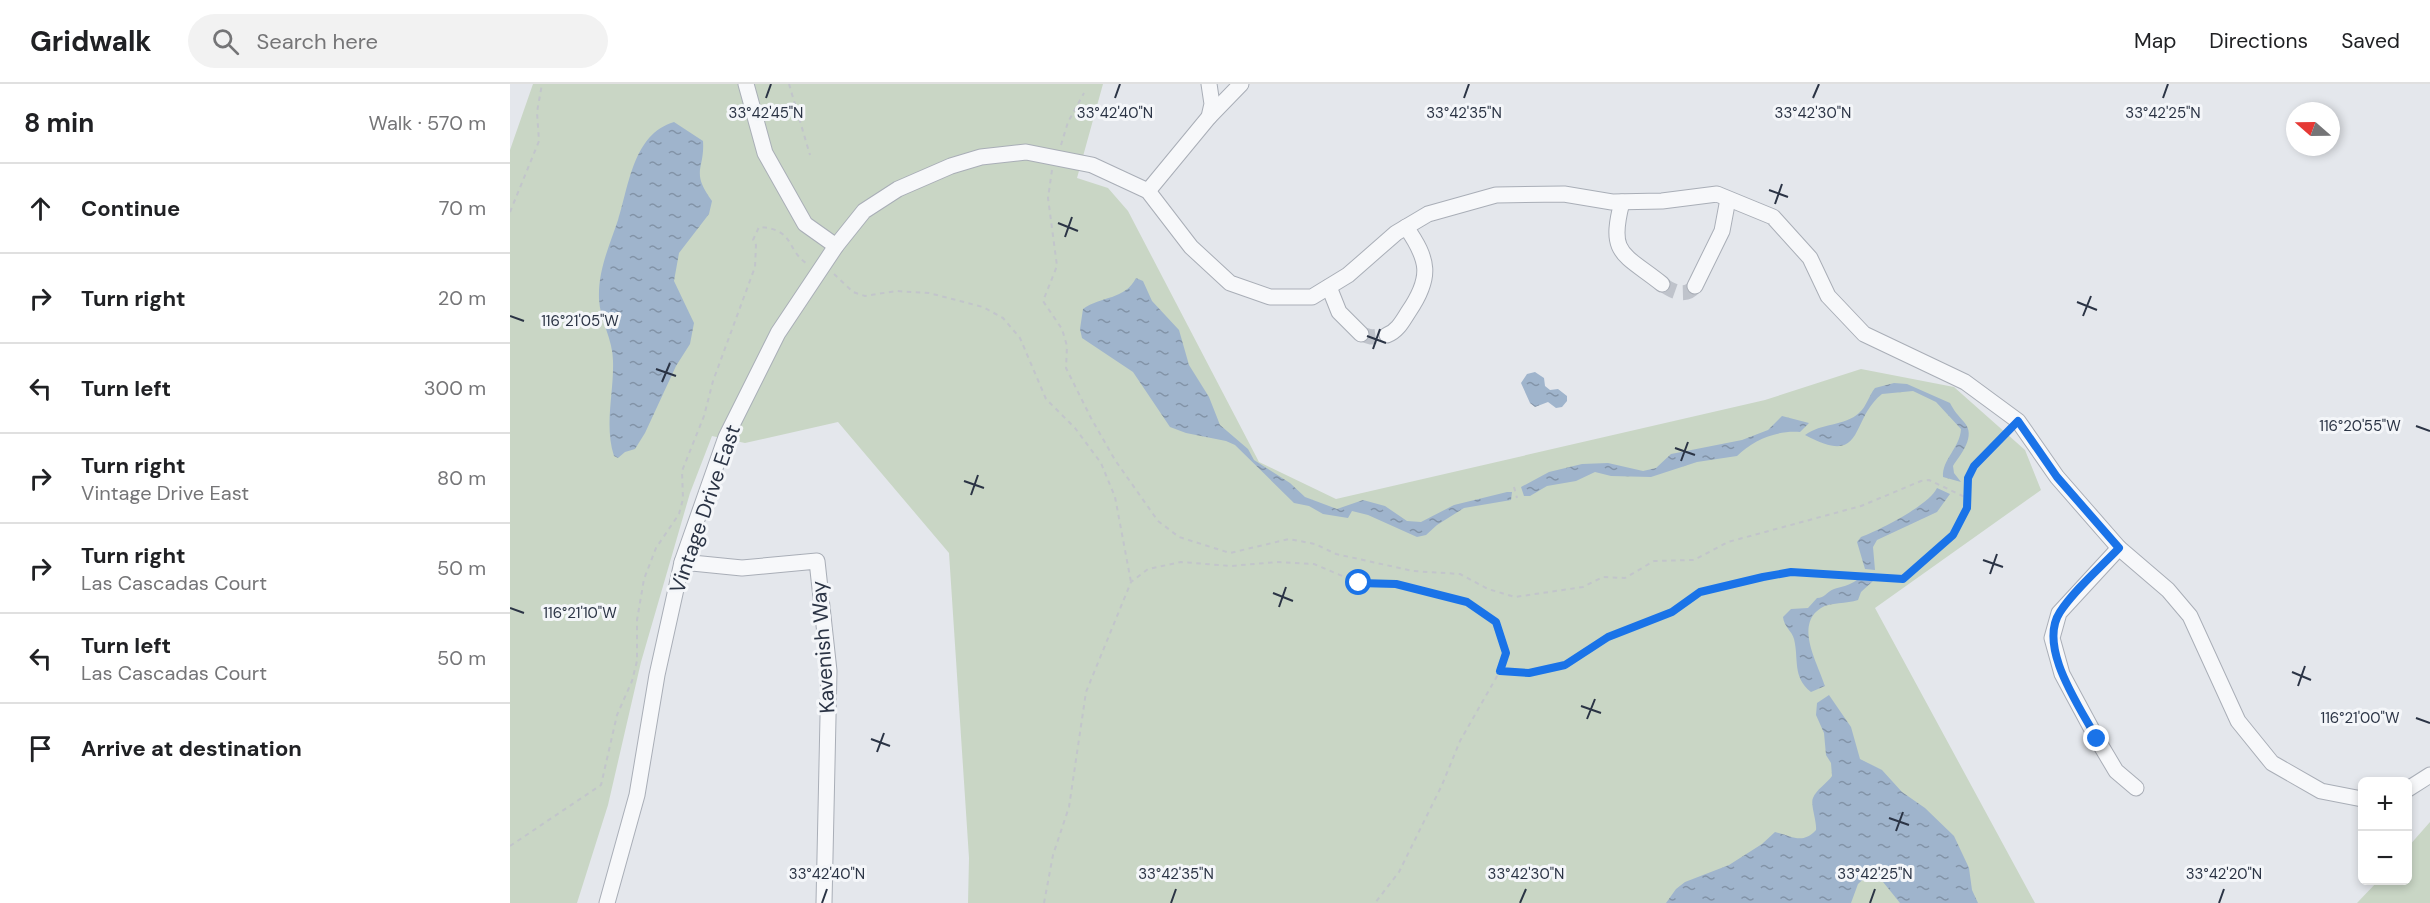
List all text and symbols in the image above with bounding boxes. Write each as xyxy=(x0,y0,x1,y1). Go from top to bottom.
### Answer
search box xyxy=(188,14,608,68)
text: Gridwalk xyxy=(30,23,152,60)
icon: search xyxy=(209,25,242,58)
text: Search here xyxy=(257,27,378,56)
text: Map xyxy=(2134,27,2176,55)
text: Directions xyxy=(2209,27,2308,55)
text: Saved xyxy=(2341,27,2400,55)
north arrow xyxy=(2286,102,2340,156)
text: 33°42'45"N xyxy=(729,103,803,123)
text: 33°42'40"N xyxy=(1077,103,1153,123)
text: 33°42'35"N xyxy=(1426,103,1502,123)
text: 33°42'30"N xyxy=(1775,103,1851,123)
text: 33°42'25"N xyxy=(2125,103,2201,123)
text: 8 min xyxy=(24,106,94,140)
text: Walk · 570 m xyxy=(369,110,486,136)
icon: ahead xyxy=(24,192,57,225)
text: Continue xyxy=(81,194,180,223)
text: 70 m xyxy=(439,195,486,221)
icon: right xyxy=(24,282,57,315)
text: Turn right xyxy=(81,284,186,313)
text: 20 m xyxy=(438,285,486,311)
text: 116°21'05"W xyxy=(541,311,619,331)
icon: left xyxy=(24,372,57,405)
text: Turn left xyxy=(81,374,171,403)
text: 300 m xyxy=(424,375,486,401)
text: 116°20'55"W xyxy=(2319,416,2401,436)
street label: Vintage Drive East xyxy=(663,421,747,597)
text: Turn right xyxy=(81,451,186,480)
icon: right xyxy=(24,462,57,495)
text: 80 m xyxy=(437,465,486,491)
text: Vintage Drive East xyxy=(81,480,249,506)
text: Turn right xyxy=(81,541,186,570)
icon: right xyxy=(24,552,57,585)
text: 50 m xyxy=(437,555,486,581)
route start xyxy=(1345,569,1371,595)
text: Las Cascadas Court xyxy=(81,570,267,596)
street label: Kavenish Way xyxy=(804,580,842,714)
text: 116°21'10"W xyxy=(543,603,617,623)
text: Turn left xyxy=(81,631,171,660)
icon: left xyxy=(24,642,57,675)
text: 50 m xyxy=(437,645,486,671)
text: Las Cascadas Court xyxy=(81,660,267,686)
text: 116°21'00"W xyxy=(2320,708,2400,728)
route end xyxy=(2083,725,2109,751)
icon: arrive xyxy=(24,732,57,765)
text: Arrive at destination xyxy=(81,734,302,763)
map controls xyxy=(2358,777,2412,885)
button: + xyxy=(2358,777,2412,831)
button: − xyxy=(2358,831,2412,885)
text: 33°42'40"N xyxy=(789,864,865,884)
text: 33°42'35"N xyxy=(1138,864,1214,884)
text: 33°42'30"N xyxy=(1488,864,1564,884)
text: 33°42'25"N xyxy=(1837,864,1913,884)
text: 33°42'20"N xyxy=(2186,864,2262,884)

